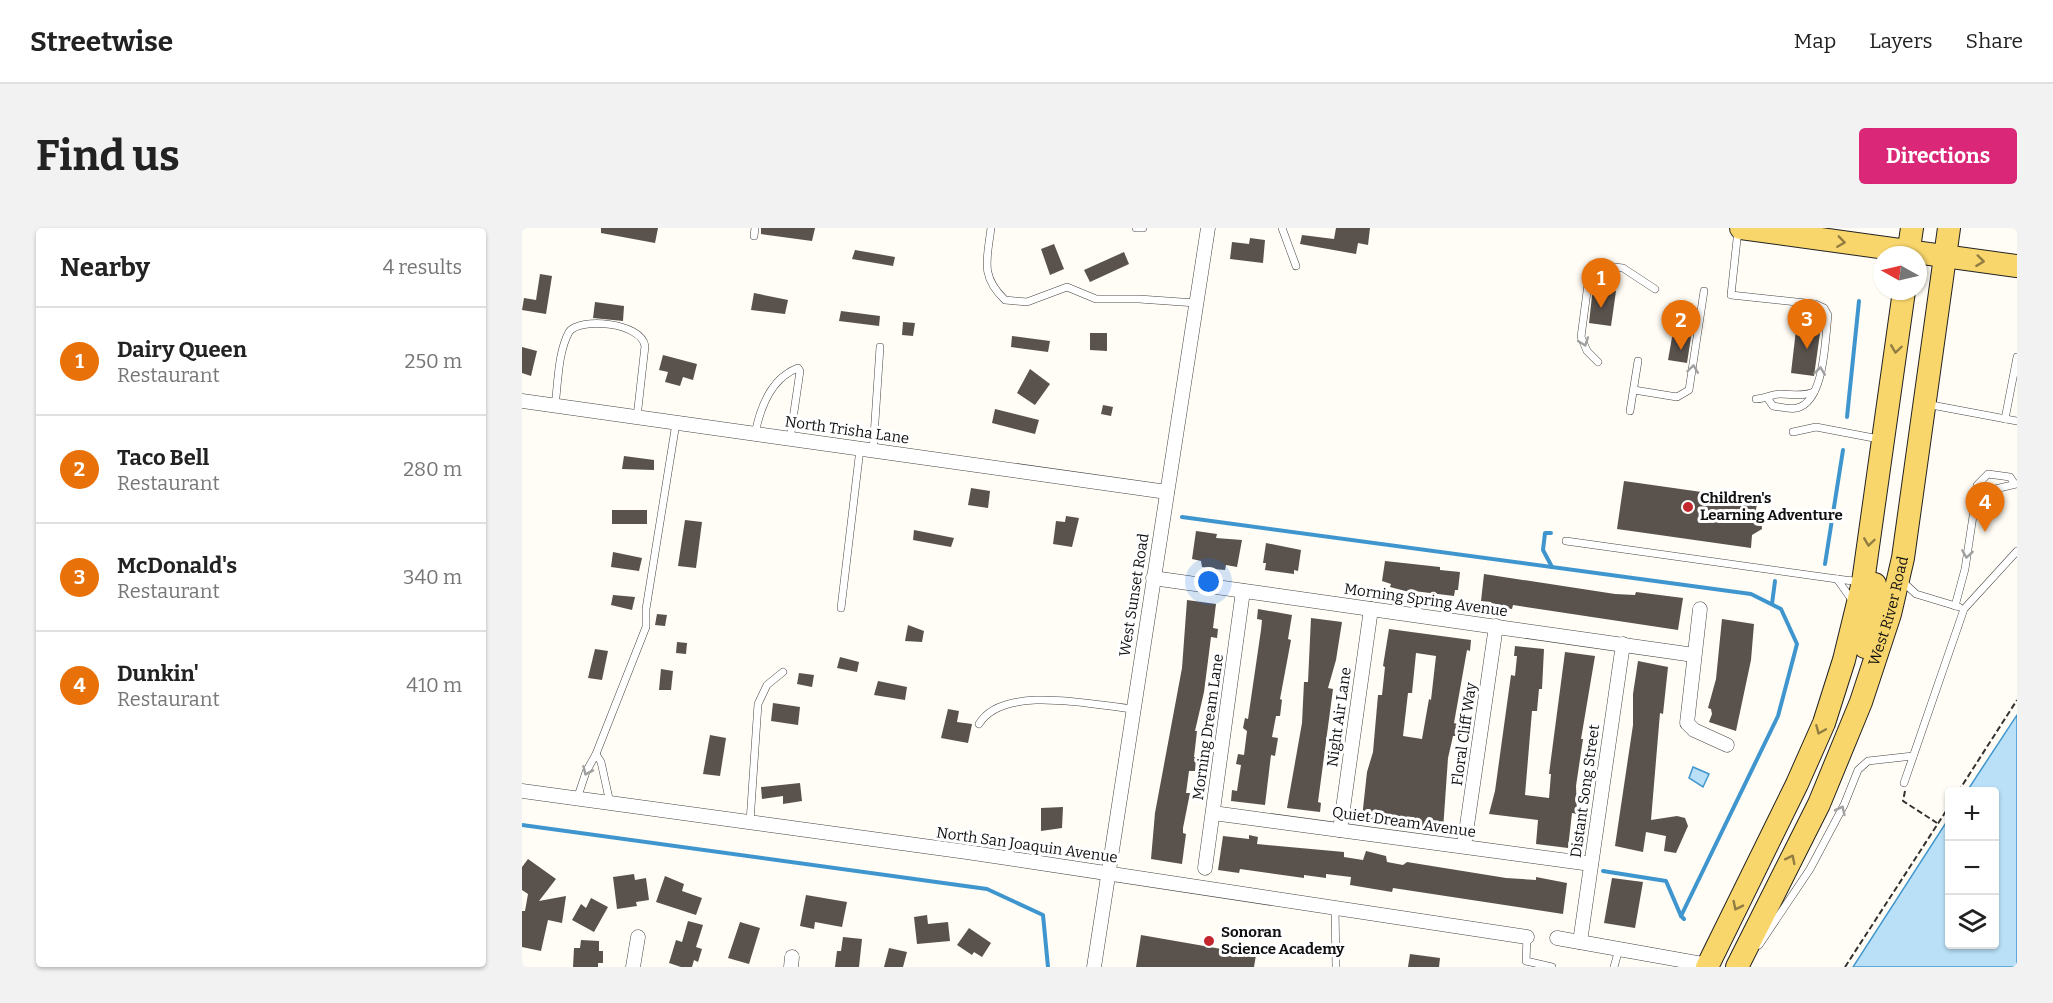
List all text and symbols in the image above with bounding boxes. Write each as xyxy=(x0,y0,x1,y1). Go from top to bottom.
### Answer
text: Streetwise xyxy=(30,25,173,58)
text: Map xyxy=(1794,28,1836,54)
text: Layers xyxy=(1869,28,1933,54)
text: Share xyxy=(1966,28,2023,54)
button: Directions xyxy=(1859,128,2017,184)
text: Find us xyxy=(36,131,180,181)
one-way arrow xyxy=(1836,235,1845,248)
north arrow xyxy=(1873,246,1927,300)
text: Nearby xyxy=(60,252,150,283)
text: 4 results xyxy=(383,255,462,279)
one-way arrow xyxy=(1976,255,1985,267)
pin: 1 xyxy=(1582,259,1620,308)
pin: 2 xyxy=(1662,300,1700,350)
pin: 3 xyxy=(1788,300,1826,349)
text: Dairy Queen xyxy=(117,336,247,363)
one-way arrow xyxy=(1577,336,1589,346)
one-way arrow xyxy=(1890,344,1902,354)
text: 1 xyxy=(75,349,84,373)
text: 250 m xyxy=(405,349,462,373)
text: Restaurant xyxy=(117,363,220,387)
one-way arrow xyxy=(1686,364,1698,373)
one-way arrow xyxy=(1814,366,1826,375)
street label: North Trisha Lane xyxy=(784,412,910,448)
text: Taco Bell xyxy=(117,444,209,471)
text: 2 xyxy=(74,457,85,481)
text: 280 m xyxy=(403,457,462,481)
text: Restaurant xyxy=(117,471,220,495)
pin: 4 xyxy=(1966,482,2004,532)
place label: Children's Learning Adventure xyxy=(1700,489,1843,524)
marker: Children's Learning Adventure xyxy=(1681,500,1695,514)
street label: West Sunset Road xyxy=(1115,532,1153,658)
one-way arrow xyxy=(1863,537,1875,547)
one-way arrow xyxy=(1961,548,1974,558)
text: McDonald's xyxy=(117,552,237,579)
street label: West River Road xyxy=(1865,554,1912,668)
text: 3 xyxy=(74,565,85,589)
text: 340 m xyxy=(403,565,462,589)
your location xyxy=(1194,567,1223,596)
text: Restaurant xyxy=(117,579,220,603)
street label: Morning Spring Avenue xyxy=(1343,580,1509,620)
street label: Morning Dream Lane xyxy=(1189,653,1227,801)
text: Dunkin' xyxy=(117,660,199,687)
street label: Night Air Lane xyxy=(1323,666,1355,768)
text: 4 xyxy=(73,673,86,697)
text: 410 m xyxy=(406,673,462,697)
street label: Floral Cliff Way xyxy=(1448,681,1480,787)
text: Restaurant xyxy=(117,687,220,711)
street label: Distant Song Street xyxy=(1567,723,1603,859)
one-way arrow xyxy=(1815,724,1827,735)
one-way arrow xyxy=(582,765,594,776)
map controls xyxy=(1945,787,1999,949)
button: + xyxy=(1945,787,1999,841)
street label: Quiet Dream Avenue xyxy=(1331,803,1477,841)
one-way arrow xyxy=(1834,806,1845,817)
street label: North San Joaquin Avenue xyxy=(935,823,1119,867)
button: − xyxy=(1945,841,1999,895)
one-way arrow xyxy=(1784,854,1796,865)
button: layers xyxy=(1945,895,1999,949)
one-way arrow xyxy=(1732,900,1744,911)
place label: Sonoran Science Academy xyxy=(1221,923,1345,958)
marker: Sonoran Science Academy xyxy=(1202,934,1216,948)

